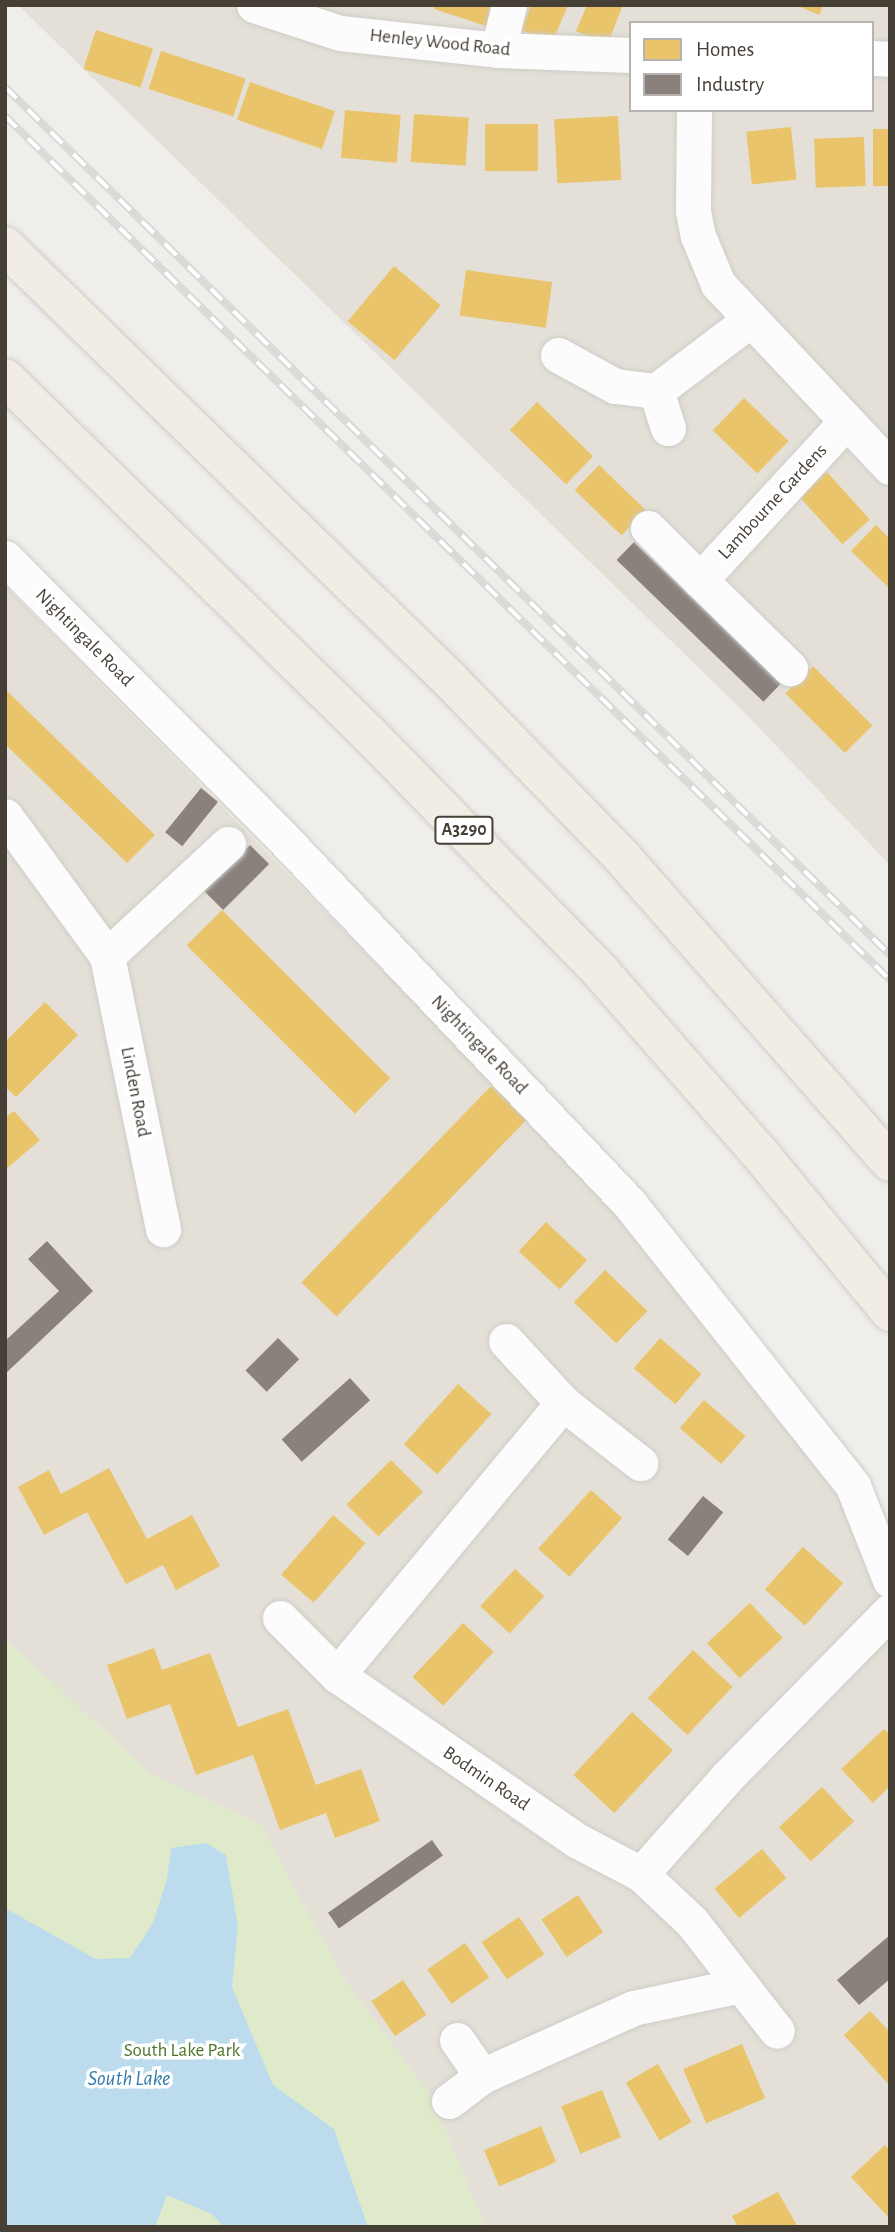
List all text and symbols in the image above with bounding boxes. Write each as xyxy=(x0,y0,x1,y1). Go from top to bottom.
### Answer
legend xyxy=(629,21,874,112)
street label: Henley Wood Road xyxy=(368,24,512,62)
text: Homes xyxy=(696,39,754,60)
text: Industry xyxy=(696,74,764,95)
street label: Lambourne Gardens xyxy=(714,440,832,564)
street label: Nightingale Road xyxy=(30,584,138,692)
road number: A3290 xyxy=(434,816,494,844)
street label: Nightingale Road xyxy=(426,991,532,1099)
street label: Linden Road xyxy=(115,1045,155,1139)
street label: Bodmin Road xyxy=(438,1742,534,1816)
park label: South Lake Park xyxy=(124,2040,240,2062)
water label: South Lake xyxy=(88,2066,170,2092)

